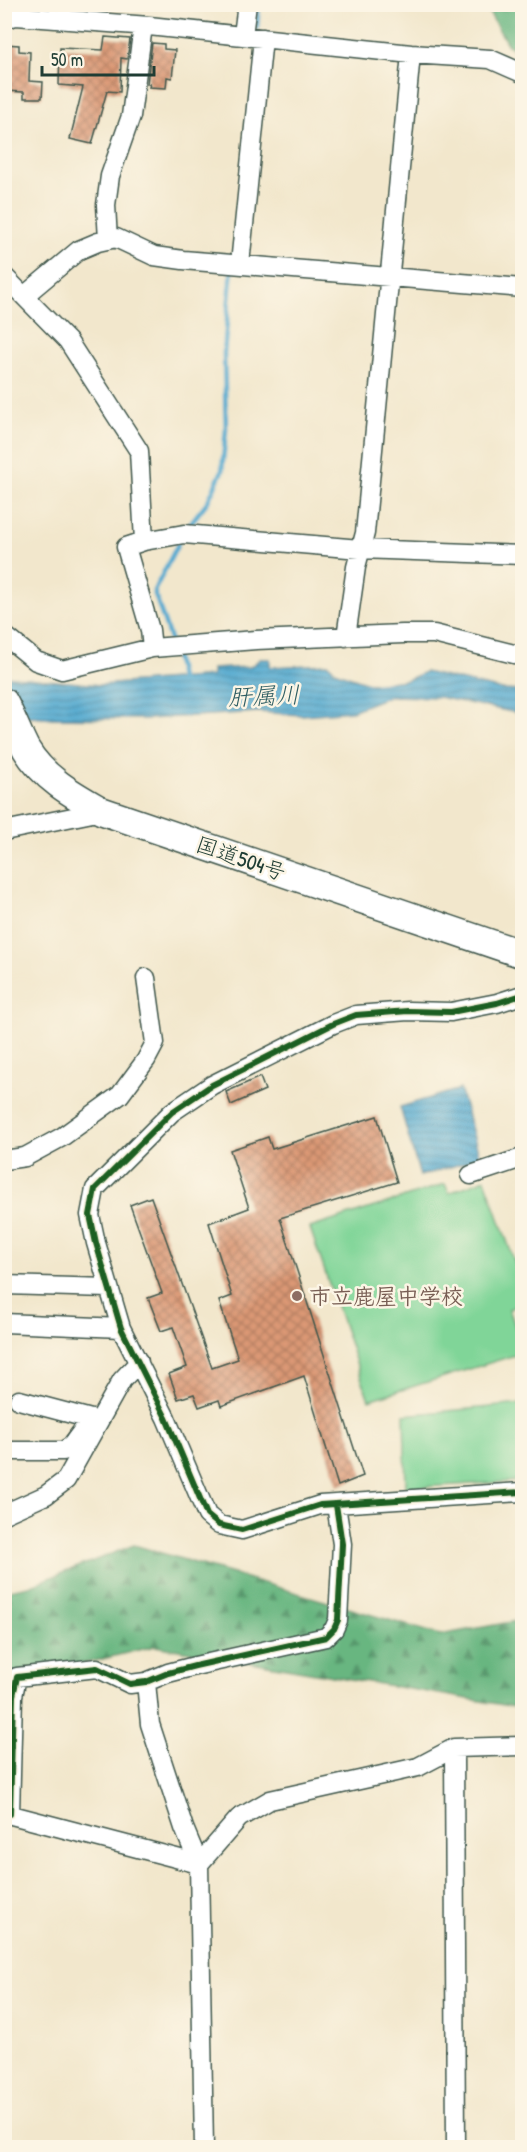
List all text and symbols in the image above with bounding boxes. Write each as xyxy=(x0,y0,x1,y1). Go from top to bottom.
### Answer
scale bar xyxy=(42,39,154,77)
text: 50 m xyxy=(51,47,83,72)
water label: 肝属川 xyxy=(227,678,301,712)
street label: 国道504号 xyxy=(192,829,290,887)
place label: 市立鹿屋中学校 xyxy=(309,1281,463,1311)
marker: 市立鹿屋中学校 xyxy=(290,1289,304,1303)

